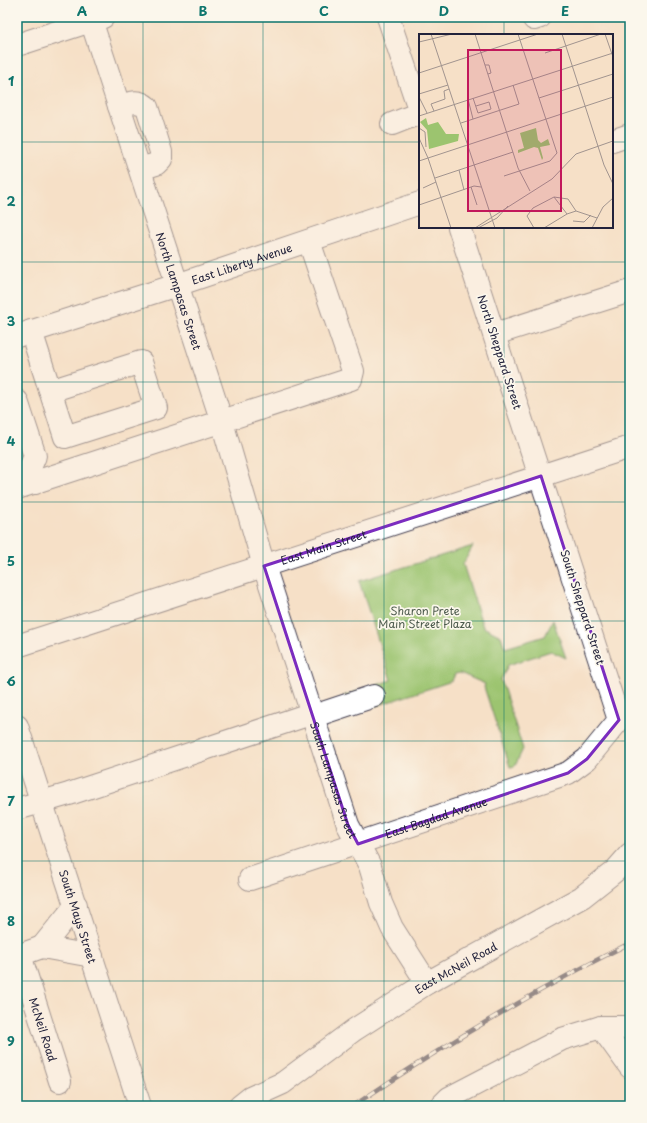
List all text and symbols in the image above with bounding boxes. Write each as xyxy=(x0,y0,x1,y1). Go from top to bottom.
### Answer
text: A xyxy=(77,1,87,20)
text: B xyxy=(199,1,208,20)
text: C xyxy=(319,1,329,20)
text: D xyxy=(439,1,449,20)
text: E xyxy=(561,1,569,20)
inset map xyxy=(419,34,613,228)
text: 1 xyxy=(8,71,14,90)
text: 2 xyxy=(6,191,16,210)
street label: North Lampasas Street xyxy=(152,230,206,352)
street label: East Liberty Avenue xyxy=(189,238,294,288)
street label: North Sheppard Street xyxy=(473,292,527,412)
text: 3 xyxy=(7,311,16,330)
text: 4 xyxy=(7,431,16,450)
street label: East Main Street xyxy=(278,525,369,568)
street label: South Sheppard Street xyxy=(556,547,610,667)
text: 5 xyxy=(7,551,15,570)
park label: Sharon Prete Main Street Plaza xyxy=(378,602,472,632)
text: 6 xyxy=(6,671,16,690)
street label: South Lampasas Street xyxy=(306,719,362,842)
text: 7 xyxy=(7,791,15,810)
street label: East Bagdad Avenue xyxy=(383,792,489,842)
street label: South Mays Street xyxy=(55,867,102,966)
text: 8 xyxy=(7,911,15,930)
street label: East McNeil Road xyxy=(411,937,500,998)
street label: McNeil Road xyxy=(25,995,62,1064)
text: 9 xyxy=(7,1031,15,1050)

